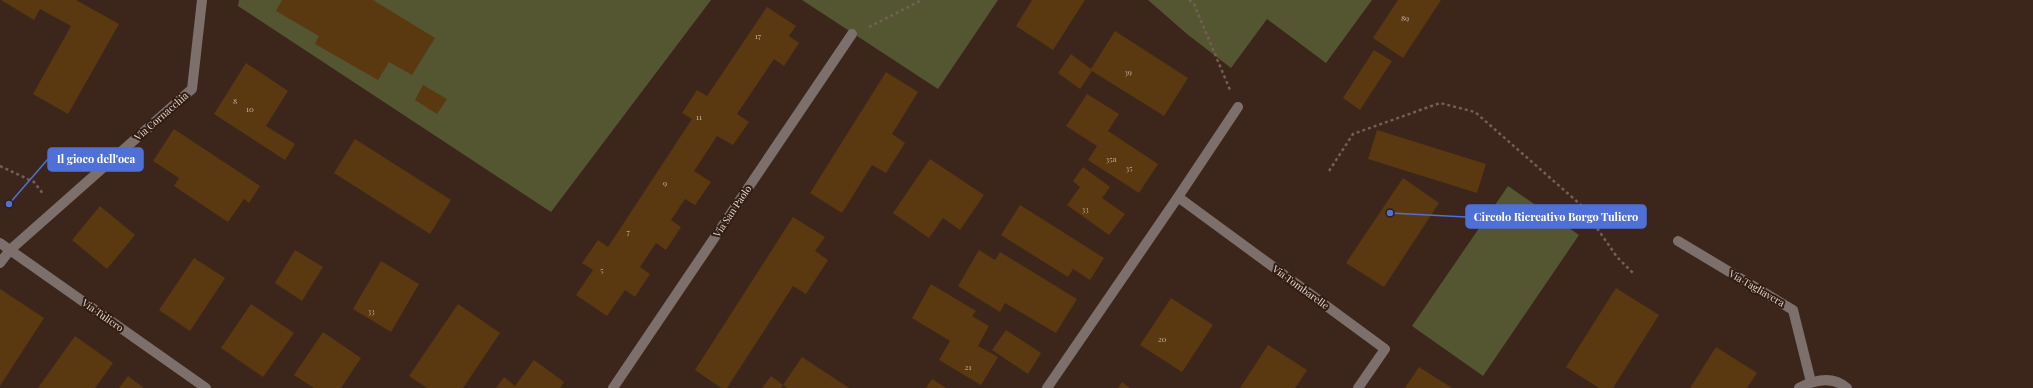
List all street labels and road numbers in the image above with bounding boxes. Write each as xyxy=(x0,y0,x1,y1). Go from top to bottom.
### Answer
street label: Via Cornacchia xyxy=(130,89,191,144)
street label: Via San Paolo xyxy=(709,182,755,240)
street label: Via Tombarelle xyxy=(1269,261,1332,312)
street label: Via Tagliavera xyxy=(1726,266,1788,310)
street label: Via Tuliero xyxy=(79,295,127,335)

